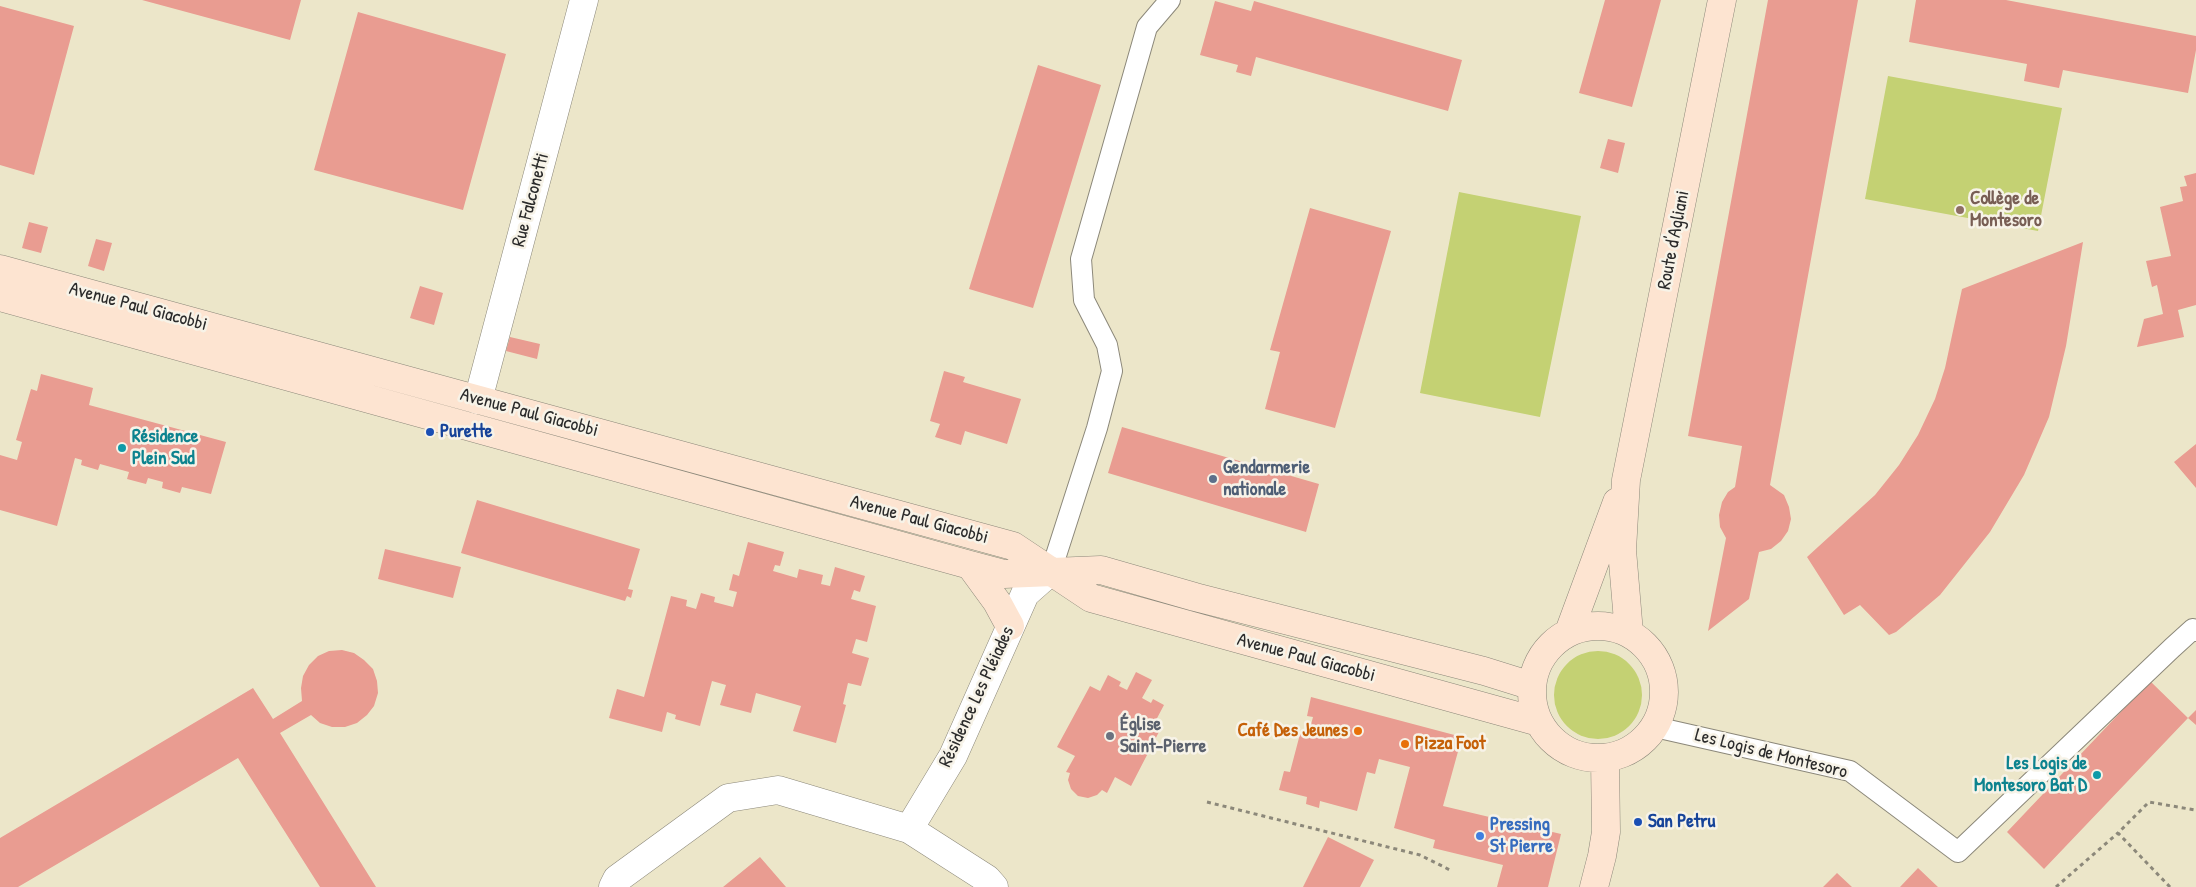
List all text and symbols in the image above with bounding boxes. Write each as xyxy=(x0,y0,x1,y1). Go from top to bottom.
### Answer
street label: Rue Falconetti xyxy=(508,151,554,249)
place label: Collège de Montesoro xyxy=(1970,188,2042,232)
street label: Route d'Agliani xyxy=(1653,189,1695,291)
marker: Collège de Montesoro xyxy=(1954,204,1966,216)
street label: Avenue Paul Giacobbi xyxy=(67,278,209,336)
street label: Avenue Paul Giacobbi xyxy=(458,384,600,442)
place label: Purette xyxy=(440,421,492,443)
place label: Résidence Plein Sud xyxy=(132,426,198,470)
marker: Purette xyxy=(424,426,436,438)
marker: Résidence Plein Sud xyxy=(116,442,128,454)
place label: Gendarmerie nationale xyxy=(1223,457,1310,501)
marker: Gendarmerie nationale xyxy=(1207,473,1219,485)
street label: Avenue Paul Giacobbi xyxy=(848,491,990,549)
street label: Résidence Les Pléiades xyxy=(934,623,1020,771)
street label: Avenue Paul Giacobbi xyxy=(1235,629,1377,687)
place label: Église Saint-Pierre xyxy=(1120,714,1206,758)
place label: Café Des Jeunes xyxy=(1237,720,1348,742)
street label: Les Logis de Montesoro xyxy=(1692,724,1850,784)
marker: Café Des Jeunes xyxy=(1352,725,1364,737)
marker: Église Saint-Pierre xyxy=(1104,730,1116,742)
place label: Pizza Foot xyxy=(1415,733,1485,755)
marker: Pizza Foot xyxy=(1399,738,1411,750)
place label: Les Logis de Montesoro Bat D xyxy=(1974,753,2087,797)
marker: Les Logis de Montesoro Bat D xyxy=(2091,769,2103,781)
place label: San Petru xyxy=(1648,811,1715,833)
place label: Pressing St Pierre xyxy=(1490,814,1553,858)
marker: San Petru xyxy=(1632,816,1644,828)
marker: Pressing St Pierre xyxy=(1474,830,1486,842)

